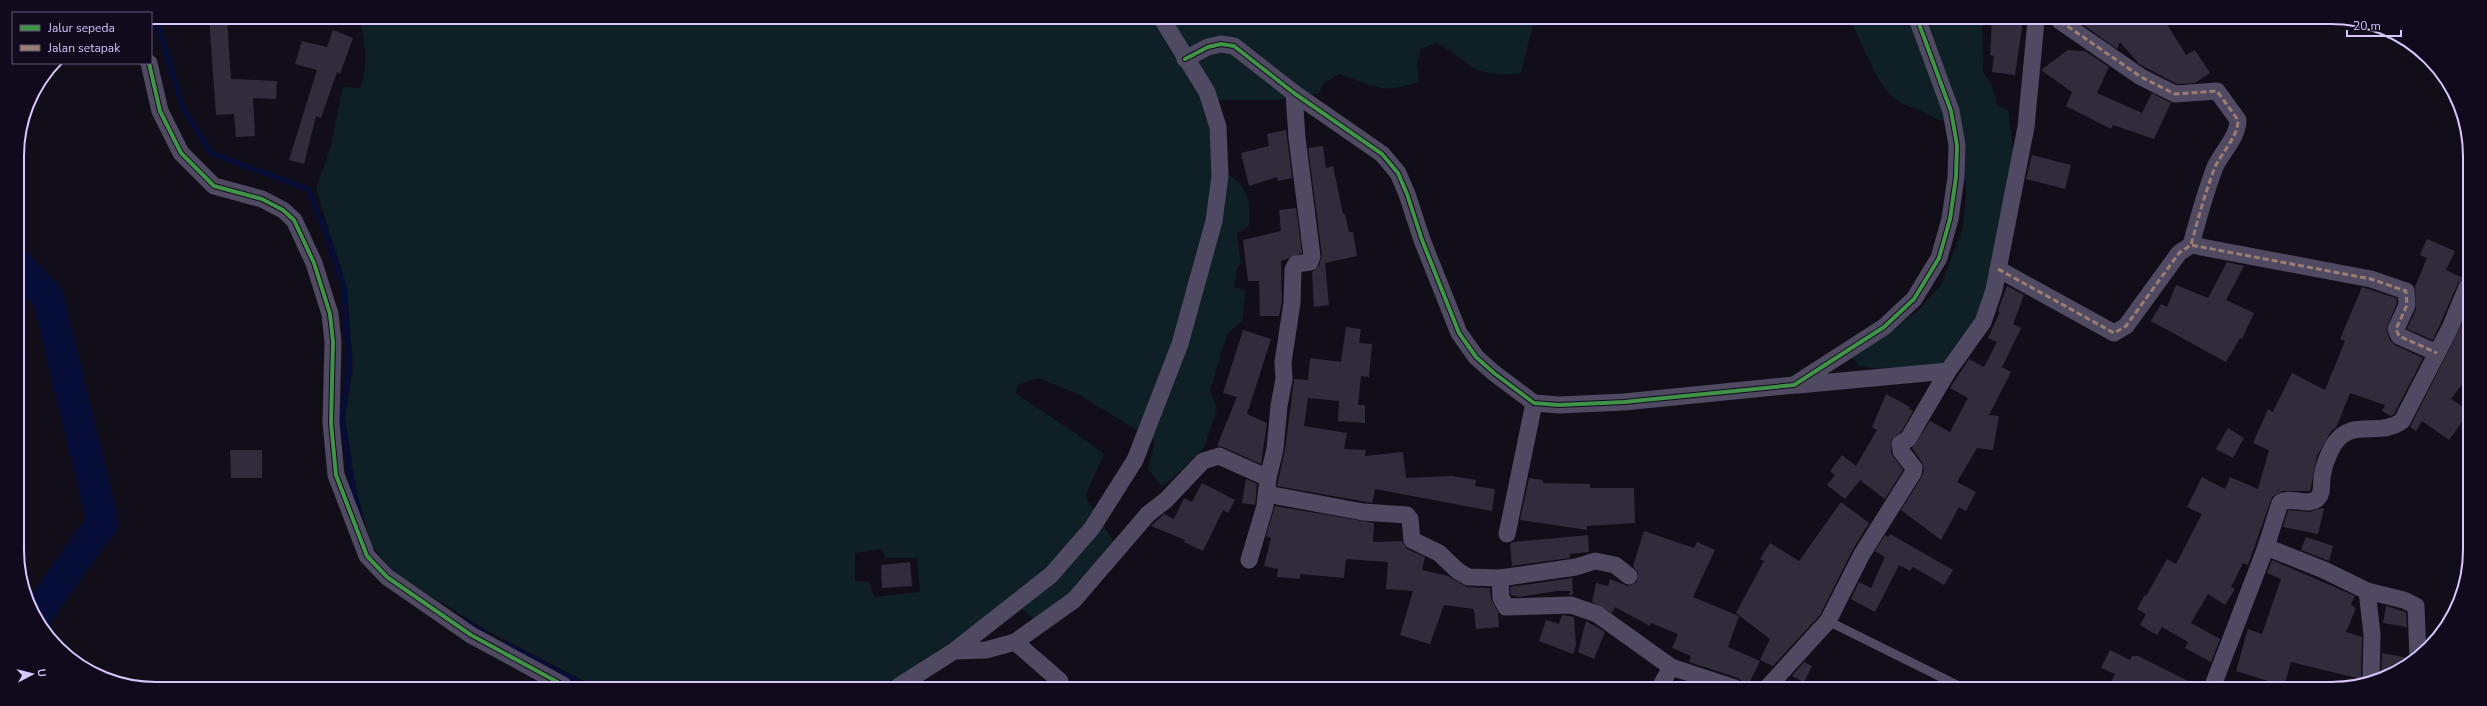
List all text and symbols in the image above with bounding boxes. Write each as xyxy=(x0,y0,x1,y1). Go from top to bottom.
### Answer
legend xyxy=(12,12,152,64)
scale bar xyxy=(2347,12,2401,38)
text: 20 m xyxy=(2353,18,2381,34)
text: Jalur sepeda xyxy=(47,20,115,36)
text: Jalan setapak xyxy=(47,40,121,56)
north arrow xyxy=(12,654,52,694)
text: U xyxy=(33,668,49,678)

